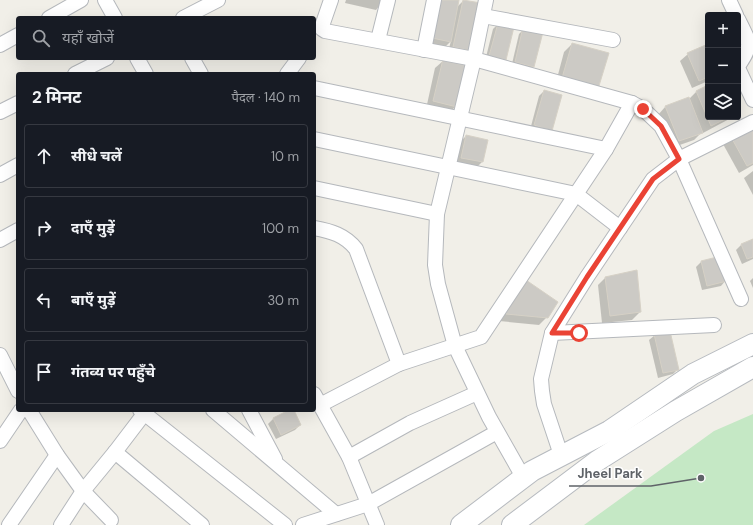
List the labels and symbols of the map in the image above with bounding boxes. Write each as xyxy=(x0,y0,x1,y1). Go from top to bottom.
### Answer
route end xyxy=(634,100,652,118)
route start xyxy=(570,324,588,342)
callout: Jheel Park xyxy=(569,461,651,486)
text: Jheel Park xyxy=(577,465,643,482)

